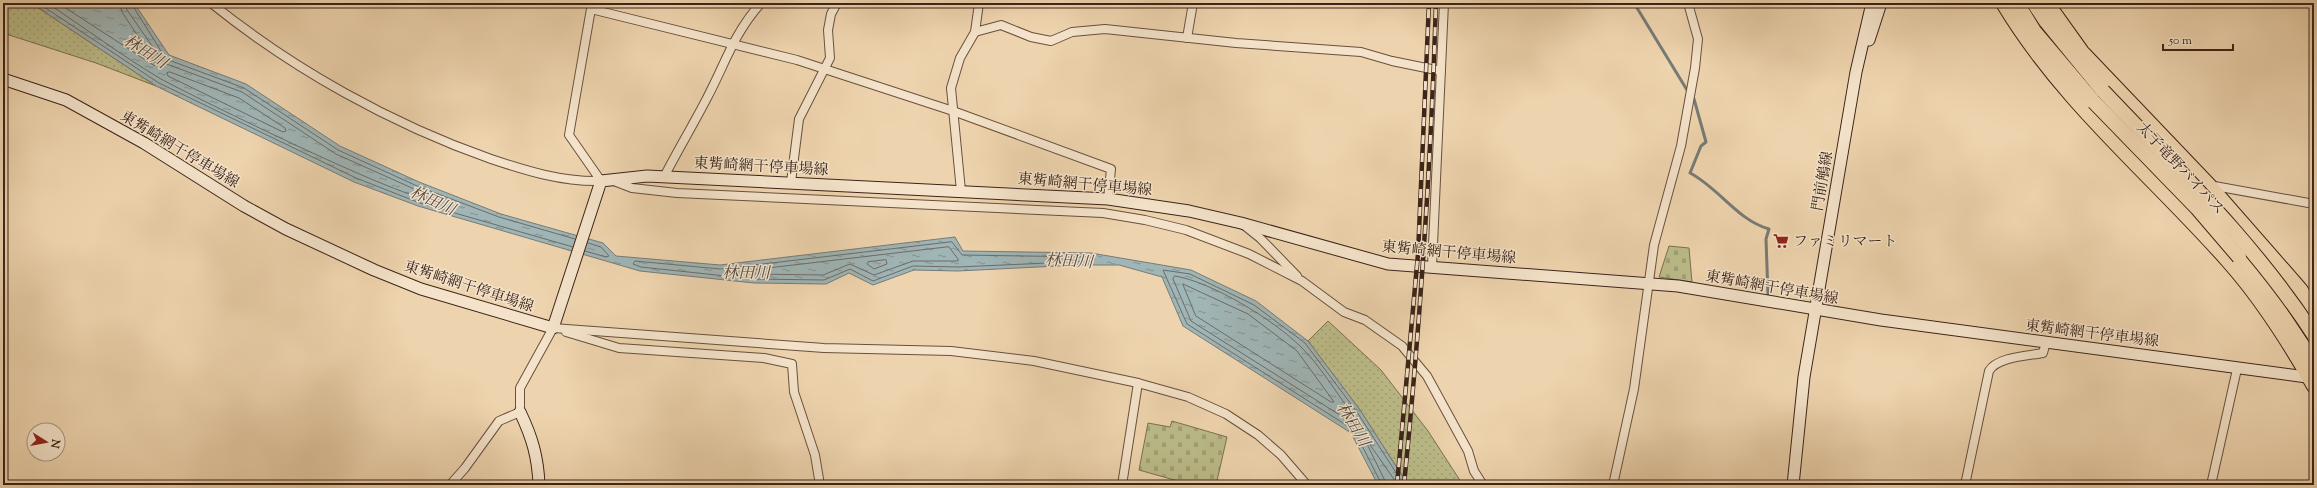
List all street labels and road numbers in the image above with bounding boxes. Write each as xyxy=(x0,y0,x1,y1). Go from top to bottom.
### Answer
street label: 東觜崎網干停車場線 xyxy=(116,107,243,194)
street label: 太子竜野バイパス xyxy=(2131,118,2228,220)
street label: 門前鵤線 xyxy=(1808,150,1839,213)
street label: 東觜崎網干停車場線 xyxy=(693,153,829,182)
street label: 東觜崎網干停車場線 xyxy=(1017,169,1153,202)
street label: 東觜崎網干停車場線 xyxy=(1381,237,1517,270)
street label: 東觜崎網干停車場線 xyxy=(401,257,536,318)
street label: 東觜崎網干停車場線 xyxy=(1703,266,1840,311)
street label: 東觜崎網干停車場線 xyxy=(2024,316,2160,353)

